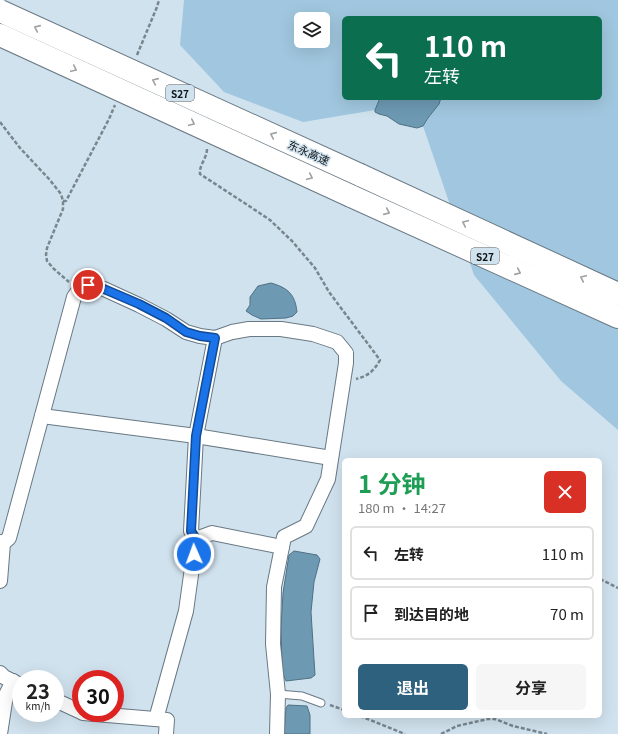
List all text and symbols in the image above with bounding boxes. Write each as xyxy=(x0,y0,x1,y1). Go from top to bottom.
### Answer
map controls xyxy=(294,12,330,48)
button: layers xyxy=(294,12,330,48)
one-way arrow xyxy=(33,24,40,32)
text: 110 m xyxy=(424,25,507,65)
icon: left xyxy=(358,32,410,84)
text: 左转 xyxy=(424,62,460,88)
one-way arrow xyxy=(69,64,77,72)
one-way arrow xyxy=(152,78,160,86)
road number: S27 xyxy=(166,85,194,101)
one-way arrow xyxy=(187,118,195,126)
one-way arrow xyxy=(270,132,278,140)
street label: 东永高速 xyxy=(286,136,332,168)
one-way arrow xyxy=(306,172,313,180)
one-way arrow xyxy=(382,207,390,215)
one-way arrow xyxy=(461,220,469,228)
road number: S27 xyxy=(471,248,499,264)
one-way arrow xyxy=(514,267,521,275)
pin xyxy=(71,268,105,302)
icon: arrive xyxy=(77,274,99,296)
one-way arrow xyxy=(579,275,587,283)
text: 1 分钟 xyxy=(358,465,426,500)
button: close xyxy=(544,471,586,513)
text: 180 m · 14:27 xyxy=(358,498,446,517)
position arrow xyxy=(173,533,215,575)
icon: left xyxy=(360,542,382,564)
text: 左转 xyxy=(394,543,424,564)
text: 110 m xyxy=(542,543,584,564)
icon: arrive xyxy=(360,602,382,624)
text: 到达目的地 xyxy=(394,603,469,624)
text: 70 m xyxy=(550,603,584,624)
button: 退出 xyxy=(358,664,468,710)
button: 分享 xyxy=(476,664,586,710)
speed limit sign: 30 xyxy=(72,670,124,722)
text: 23 xyxy=(26,676,50,705)
text: km/h xyxy=(26,698,50,713)

